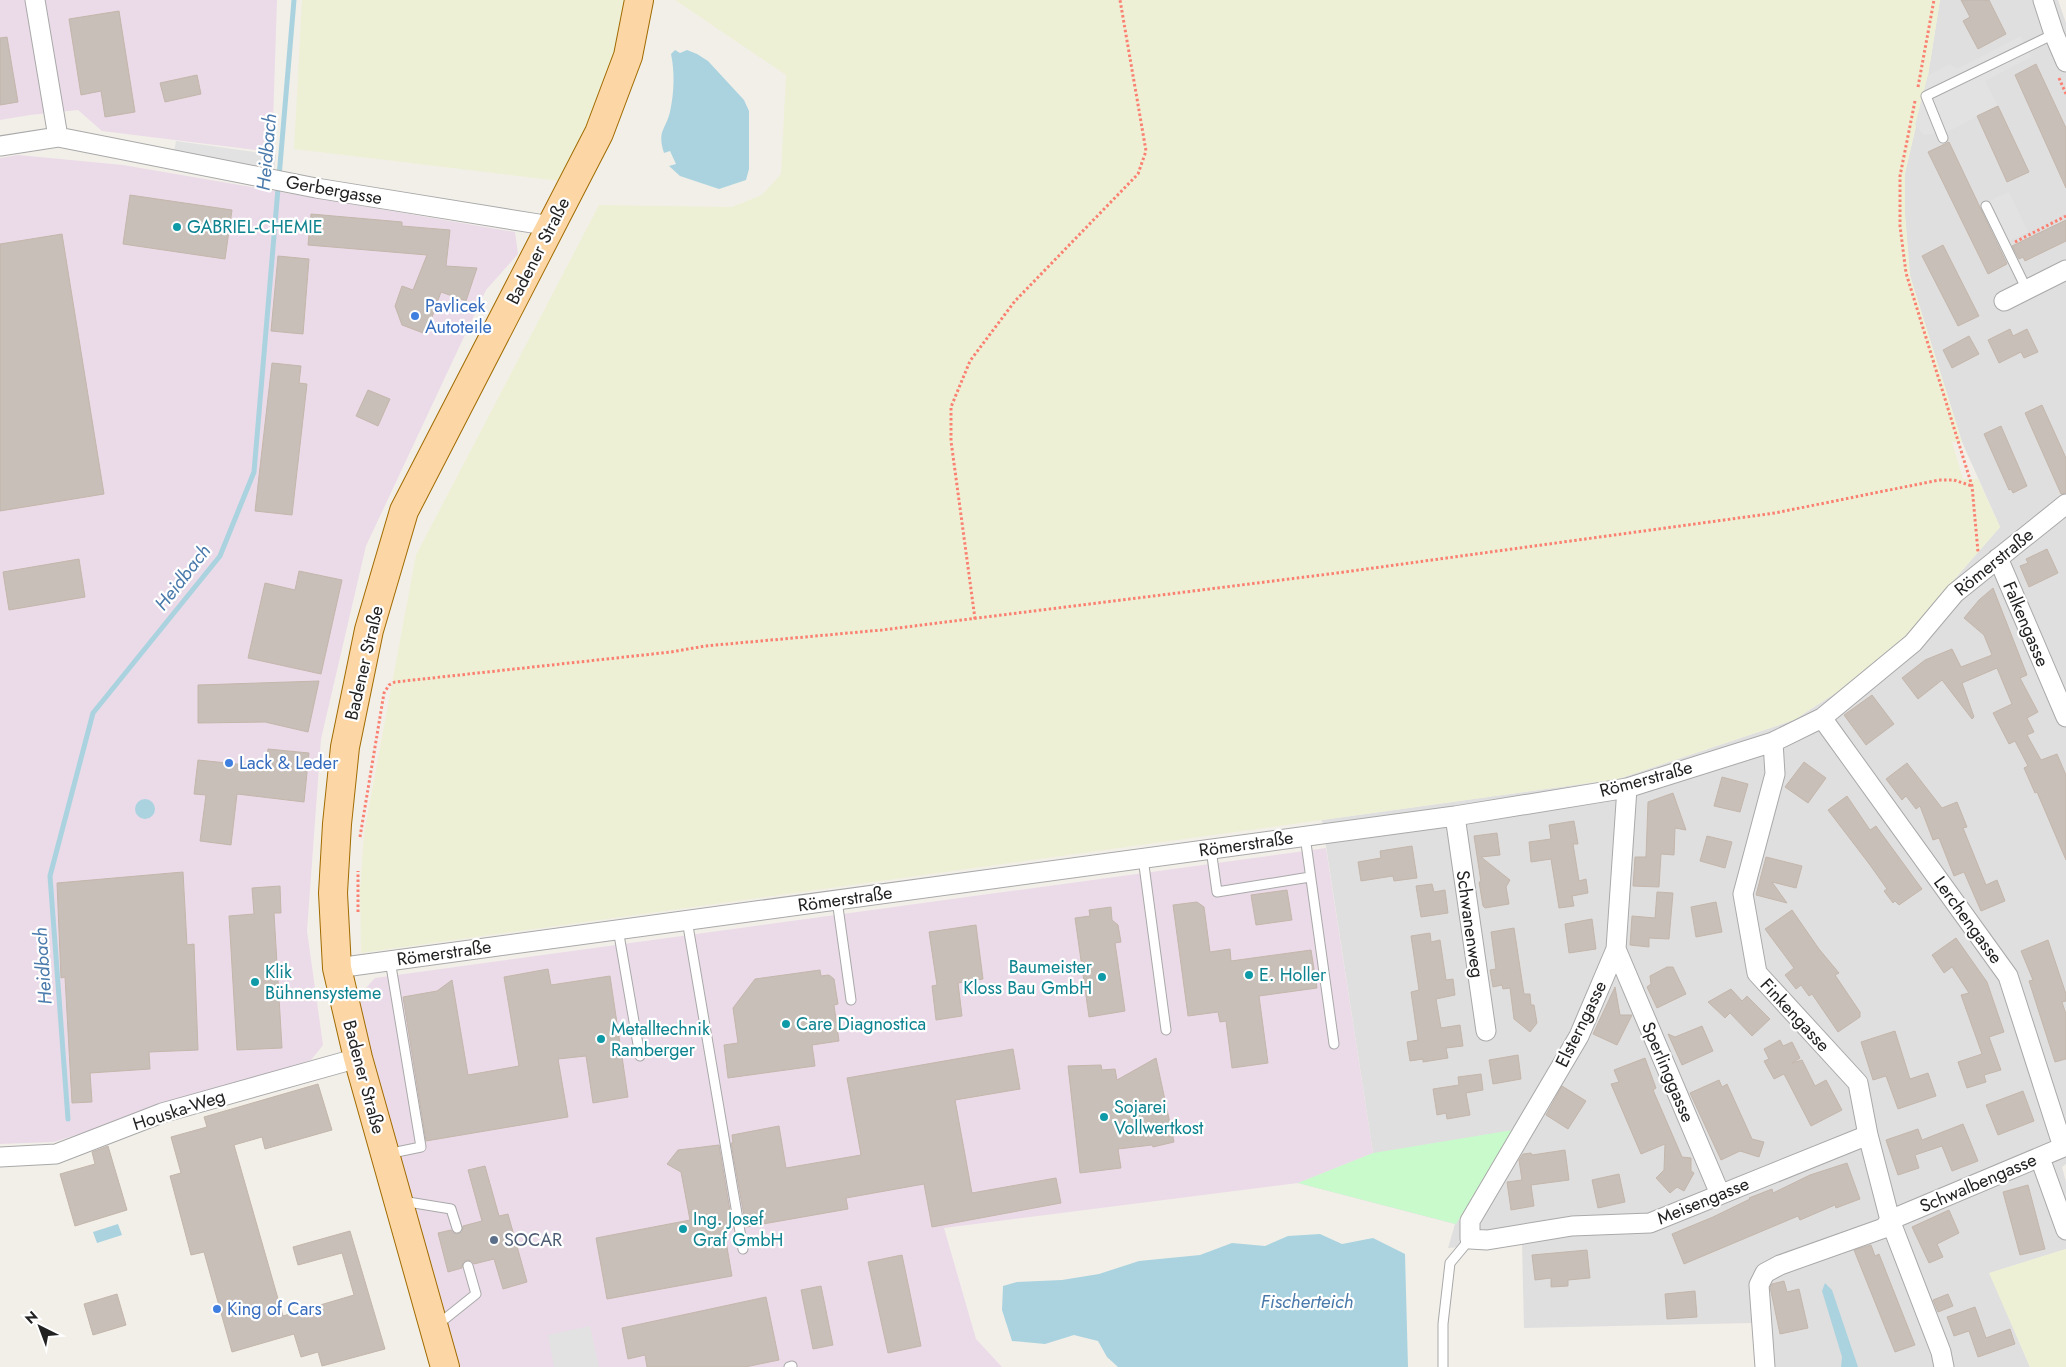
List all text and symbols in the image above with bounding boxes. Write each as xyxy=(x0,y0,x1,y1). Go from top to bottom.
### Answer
water label: Heidbach xyxy=(250,112,283,192)
street label: Gerbergasse xyxy=(284,169,384,211)
street label: Badener Straße xyxy=(500,193,576,309)
place label: GABRIEL-CHEMIE xyxy=(187,214,323,240)
marker: GABRIEL-CHEMIE xyxy=(171,221,183,233)
place label: Pavlicek Autoteile xyxy=(425,293,492,340)
marker: Pavlicek Autoteile xyxy=(409,310,421,322)
street label: Römerstraße xyxy=(1949,522,2039,602)
water label: Heidbach xyxy=(148,538,217,616)
street label: Falkengasse xyxy=(1996,577,2056,671)
street label: Badener Straße xyxy=(338,603,390,723)
place label: Lack & Leder xyxy=(239,750,339,776)
street label: Römerstraße xyxy=(1597,754,1695,804)
marker: Lack & Leder xyxy=(223,757,235,769)
street label: Römerstraße xyxy=(1197,824,1295,864)
street label: Schwanenweg xyxy=(1450,869,1490,979)
street label: Lerchengasse xyxy=(1927,871,2009,969)
street label: Römerstraße xyxy=(796,879,894,919)
water label: Heidbach xyxy=(26,926,59,1006)
street label: Römerstraße xyxy=(395,933,493,973)
place label: Baumeister Kloss Bau GmbH xyxy=(963,954,1093,1001)
place label: Klik Bühnensysteme xyxy=(265,959,381,1006)
place label: E. Holler xyxy=(1259,962,1327,988)
marker: E. Holler xyxy=(1243,969,1255,981)
marker: Baumeister Kloss Bau GmbH xyxy=(1096,971,1108,983)
street label: Finkengasse xyxy=(1754,972,1836,1058)
marker: Klik Bühnensysteme xyxy=(249,976,261,988)
street label: Elsterngasse xyxy=(1549,976,1613,1072)
place label: Care Diagnostica xyxy=(796,1011,926,1037)
place label: Metalltechnik Ramberger xyxy=(611,1016,710,1063)
street label: Badener Straße xyxy=(336,1017,392,1137)
marker: Care Diagnostica xyxy=(780,1018,792,1030)
street label: Sperlinggasse xyxy=(1635,1018,1701,1126)
marker: Metalltechnik Ramberger xyxy=(595,1033,607,1045)
street label: Houska-Weg xyxy=(129,1083,229,1137)
place label: Sojarei Vollwertkost xyxy=(1114,1094,1204,1141)
marker: Sojarei Vollwertkost xyxy=(1098,1111,1110,1123)
street label: Schwalbengasse xyxy=(1916,1147,2040,1219)
street label: Meisengasse xyxy=(1653,1171,1753,1231)
place label: Ing. Josef Graf GmbH xyxy=(693,1206,783,1253)
marker: Ing. Josef Graf GmbH xyxy=(677,1223,689,1235)
place label: SOCAR xyxy=(504,1227,562,1253)
marker: SOCAR xyxy=(488,1234,500,1246)
water label: Fischerteich xyxy=(1261,1288,1353,1315)
place label: King of Cars xyxy=(227,1296,322,1322)
north arrow xyxy=(15,1302,65,1352)
marker: King of Cars xyxy=(211,1303,223,1315)
text: N xyxy=(20,1306,42,1328)

